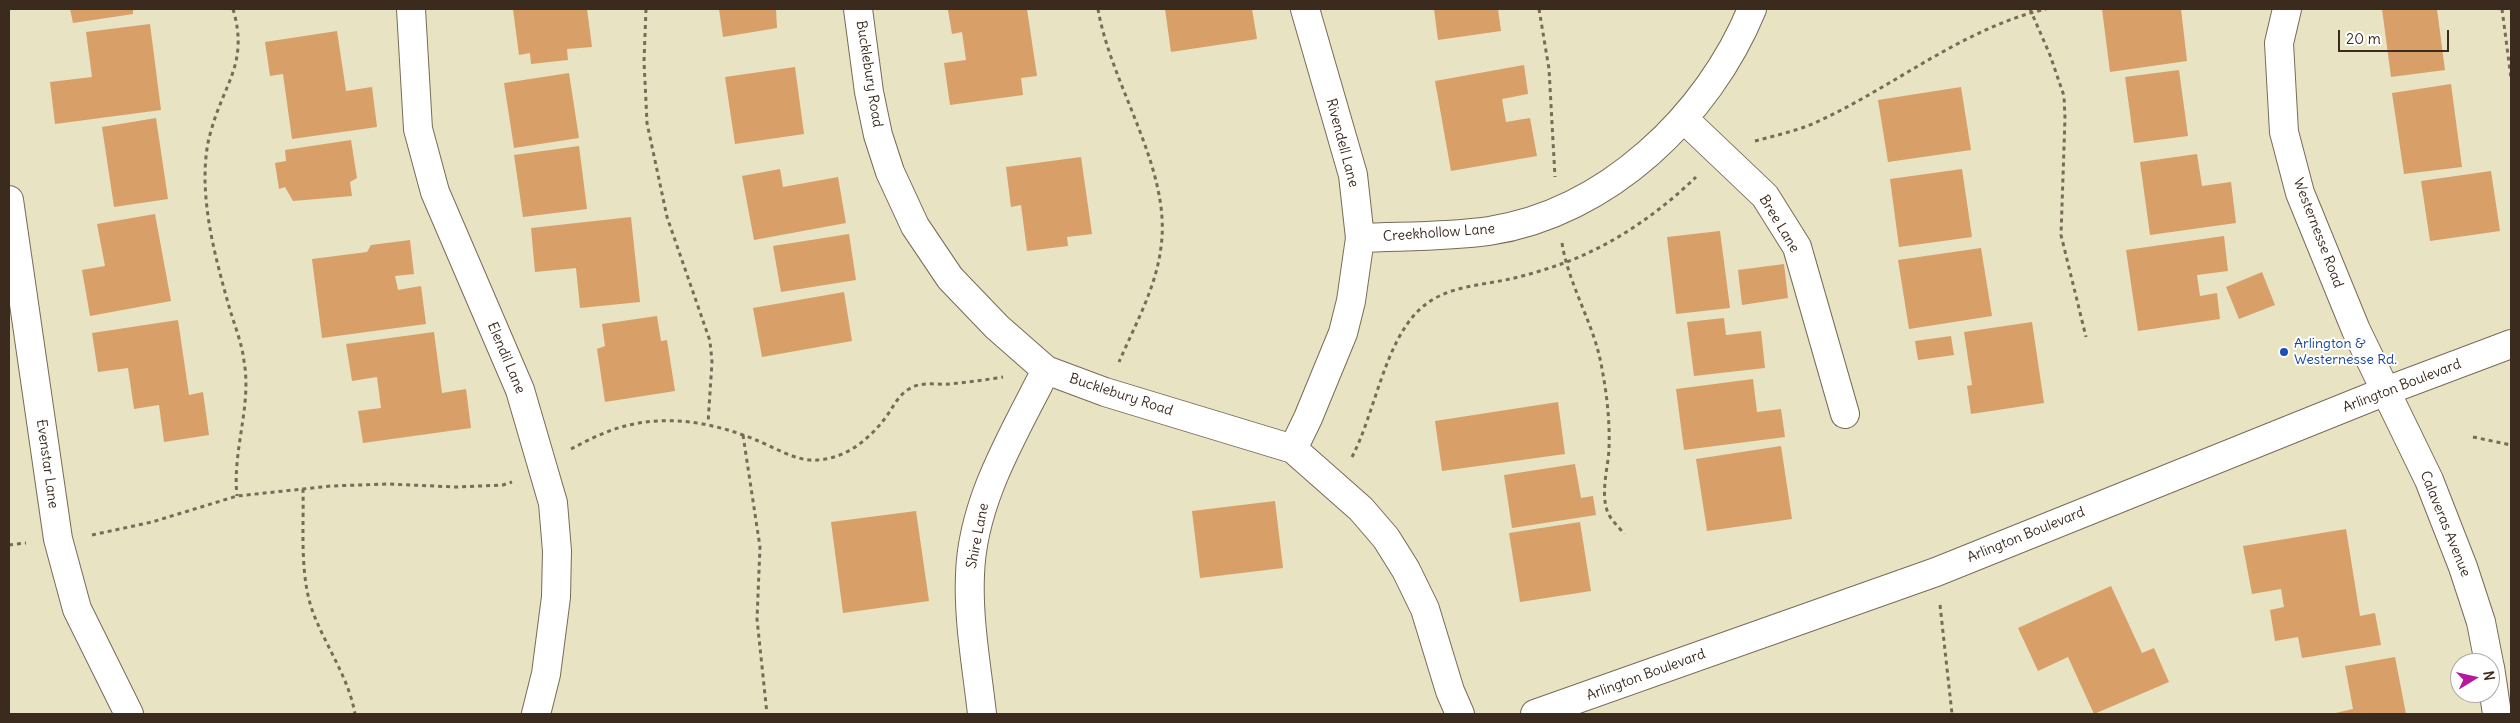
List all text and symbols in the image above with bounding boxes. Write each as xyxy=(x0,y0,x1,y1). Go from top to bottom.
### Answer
street label: Bucklebury Road xyxy=(852,19,886,129)
scale bar xyxy=(2340,20,2451,52)
text: 20 m xyxy=(2346,29,2381,48)
street label: Rivendell Lane xyxy=(1322,97,1362,189)
street label: Westernesse Road xyxy=(2289,176,2347,290)
street label: Bree Lane xyxy=(1755,192,1803,256)
street label: Creekhollow Lane xyxy=(1382,221,1496,245)
street label: Elendil Lane xyxy=(483,320,529,396)
place label: Arlington & Westernesse Rd. xyxy=(2294,336,2397,368)
marker: Arlington & Westernesse Rd. xyxy=(2278,346,2290,358)
street label: Arlington Boulevard xyxy=(2340,356,2464,416)
street label: Bucklebury Road xyxy=(1067,370,1175,420)
street label: Evenstar Lane xyxy=(32,418,62,510)
street label: Calaveras Avenue xyxy=(2416,469,2474,579)
street label: Shire Lane xyxy=(963,502,993,570)
street label: Arlington Boulevard xyxy=(1965,504,2087,566)
street label: Arlington Boulevard xyxy=(1584,646,1708,704)
north arrow xyxy=(2450,653,2500,703)
text: N xyxy=(2479,670,2498,682)

